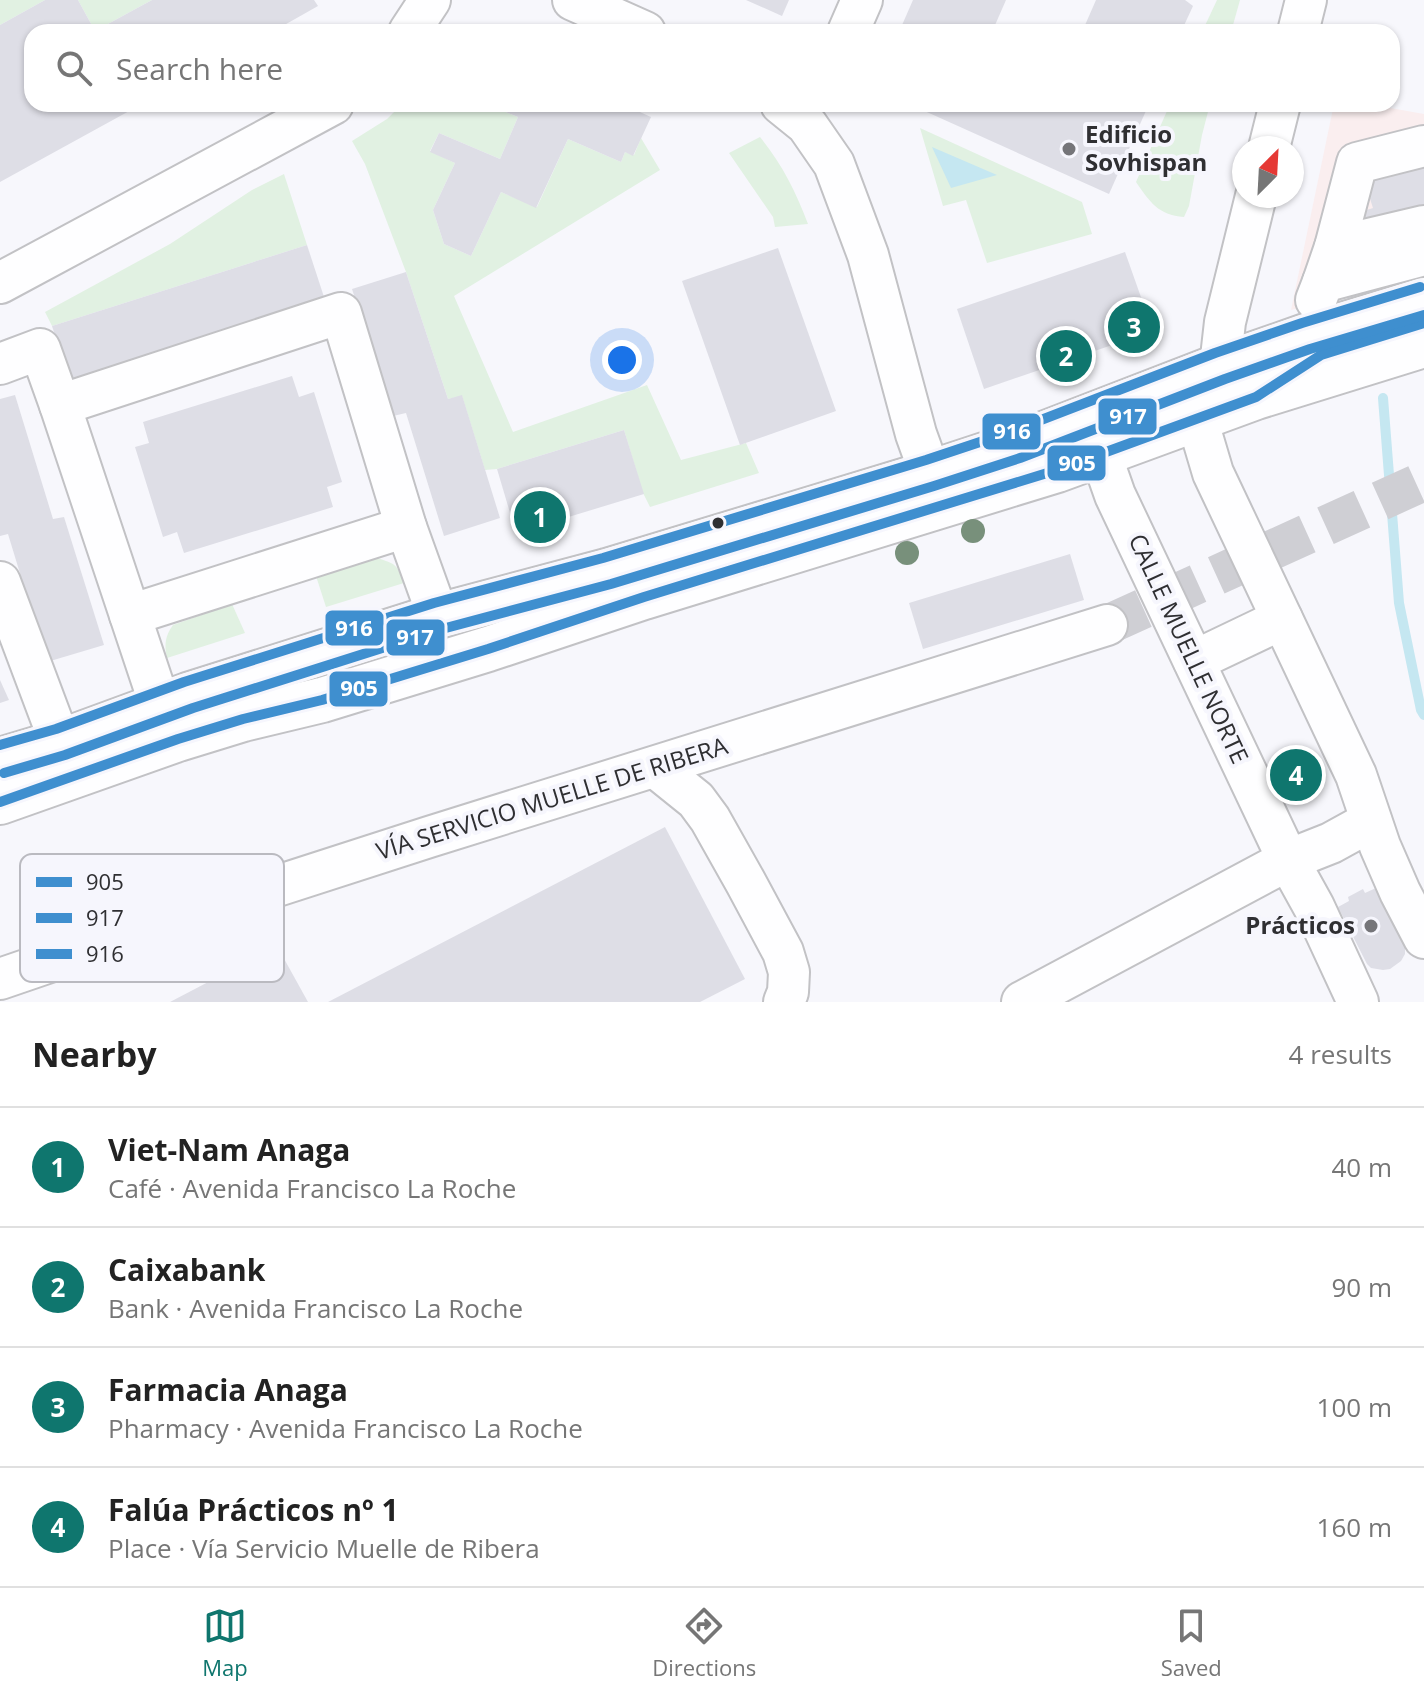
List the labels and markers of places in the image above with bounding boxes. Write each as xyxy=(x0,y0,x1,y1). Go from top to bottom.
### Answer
place label: Edificio Sovhispan xyxy=(1085,117,1207,178)
marker: Edificio Sovhispan xyxy=(1060,140,1078,158)
pin: 3 xyxy=(1108,297,1160,357)
pin: 2 xyxy=(1040,326,1092,386)
pin: 1 xyxy=(514,487,566,547)
unlabelled marker xyxy=(710,515,726,531)
pin: 4 xyxy=(1270,745,1322,805)
place label: Prácticos xyxy=(1245,908,1355,941)
marker: Prácticos xyxy=(1362,917,1380,935)

